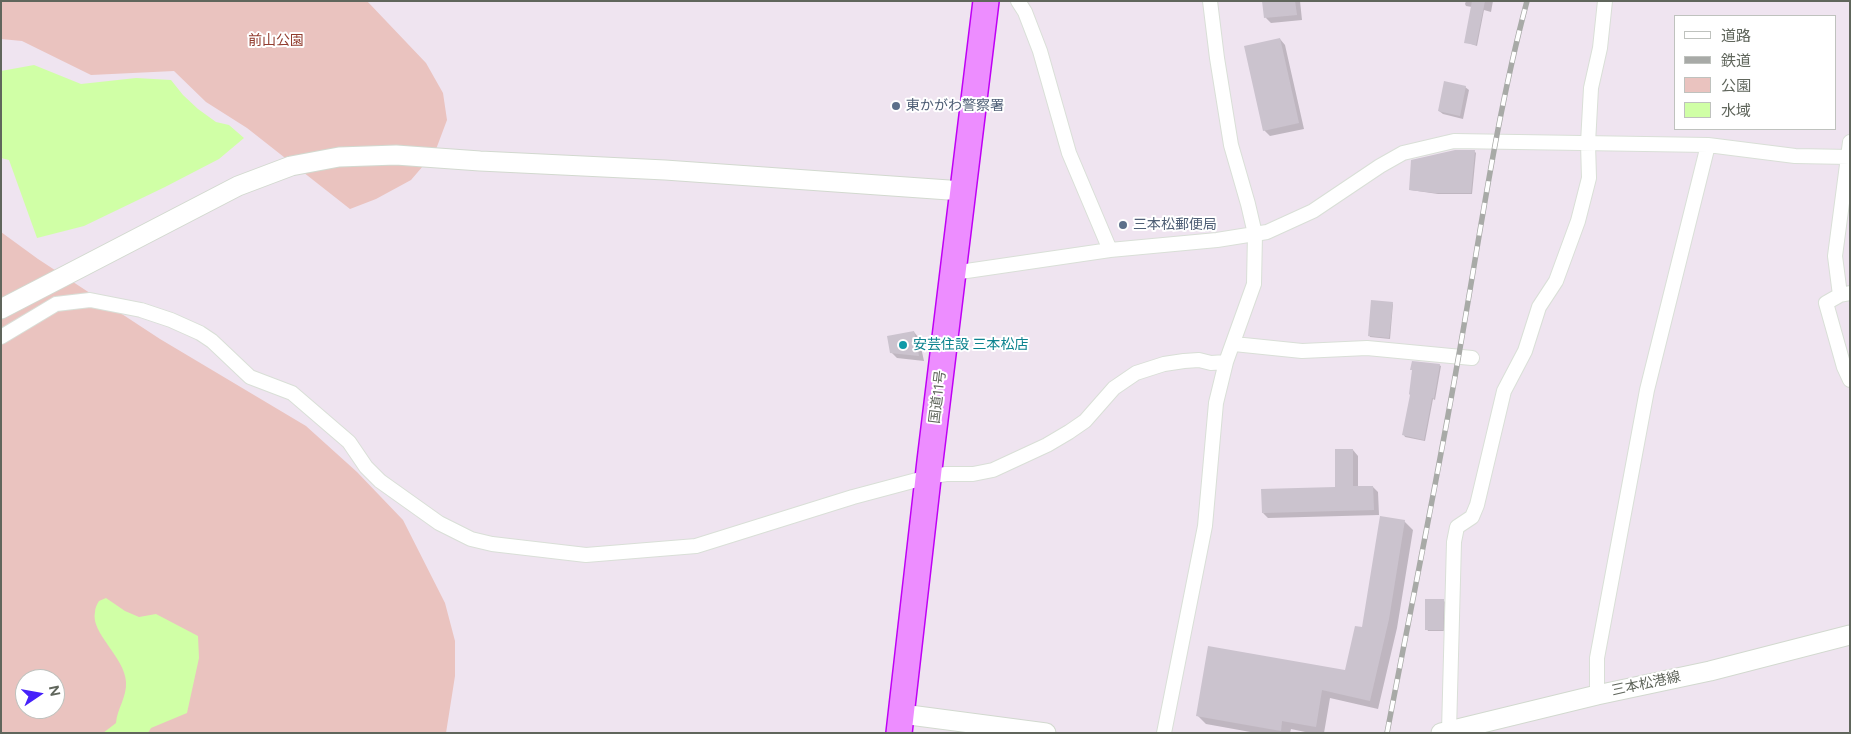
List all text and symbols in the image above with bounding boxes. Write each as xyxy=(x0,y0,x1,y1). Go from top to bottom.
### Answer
legend xyxy=(1674,15,1836,130)
text: 道路 xyxy=(1721,27,1751,45)
park label: 前山公園 xyxy=(248,33,304,49)
text: 鉄道 xyxy=(1721,52,1751,70)
text: 公園 xyxy=(1721,77,1751,95)
place label: 東かがわ警察署 xyxy=(906,98,1004,114)
marker: 東かがわ警察署 xyxy=(890,100,902,112)
text: 水域 xyxy=(1721,102,1751,120)
place label: 三本松郵便局 xyxy=(1133,217,1217,233)
marker: 三本松郵便局 xyxy=(1117,219,1129,231)
place label: 安芸住設 三本松店 xyxy=(913,337,1028,353)
marker: 安芸住設 三本松店 xyxy=(897,339,909,351)
street label: 国道11号 xyxy=(926,369,950,425)
north arrow xyxy=(15,669,65,719)
street label: 三本松港線 xyxy=(1610,669,1682,699)
text: N xyxy=(45,684,64,698)

